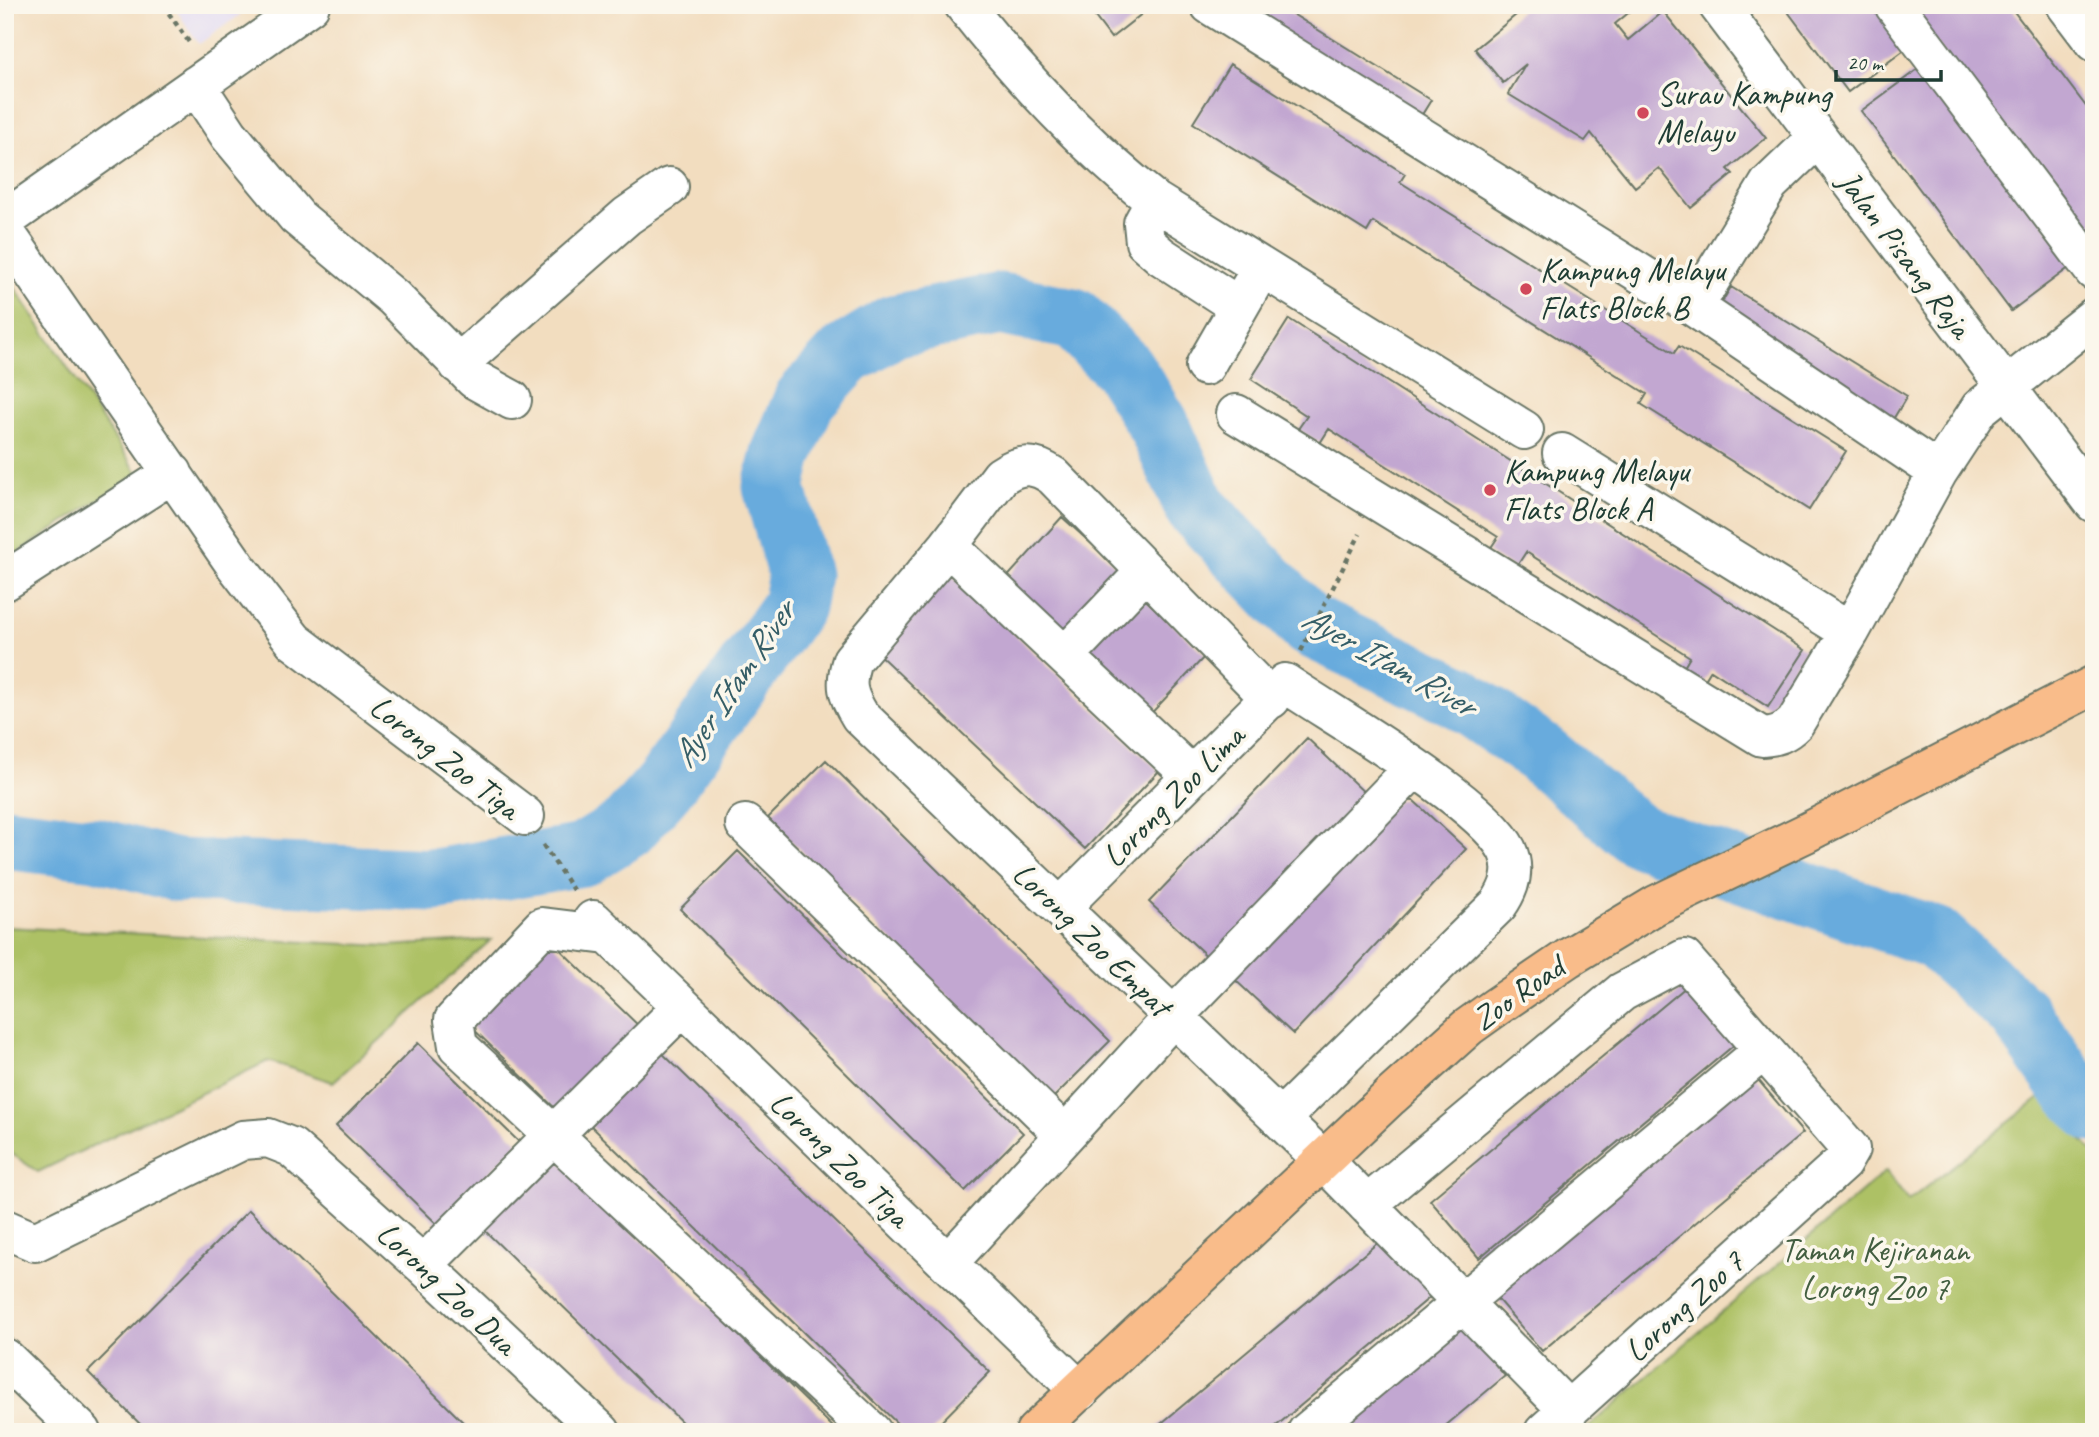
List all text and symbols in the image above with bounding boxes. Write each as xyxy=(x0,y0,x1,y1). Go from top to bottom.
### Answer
scale bar xyxy=(1836,38,1941,82)
text: 20 m xyxy=(1847,50,1885,76)
place label: Surau Kampung Melayu xyxy=(1657,73,1833,153)
marker: Surau Kampung Melayu xyxy=(1635,105,1651,121)
street label: Jalan Pisang Raja xyxy=(1827,160,1983,348)
place label: Kampung Melayu Flats Block B xyxy=(1540,249,1727,329)
marker: Kampung Melayu Flats Block B xyxy=(1518,281,1534,297)
place label: Kampung Melayu Flats Block A xyxy=(1504,450,1691,530)
marker: Kampung Melayu Flats Block A xyxy=(1482,482,1498,498)
water label: Ayer Itam River xyxy=(661,588,808,776)
water label: Ayer Itam River xyxy=(1295,595,1488,729)
street label: Lorong Zoo Tiga xyxy=(362,685,530,830)
street label: Lorong Zoo Lima xyxy=(1093,714,1255,876)
street label: Lorong Zoo Empat xyxy=(1004,853,1183,1028)
street label: Zoo Road xyxy=(1464,943,1576,1040)
street label: Lorong Zoo Tiga xyxy=(761,1082,921,1238)
street label: Lorong Zoo Dua xyxy=(368,1212,528,1365)
park label: Taman Kejiranan Lorong Zoo 7 xyxy=(1781,1229,1971,1309)
street label: Lorong Zoo 7 xyxy=(1615,1240,1754,1371)

